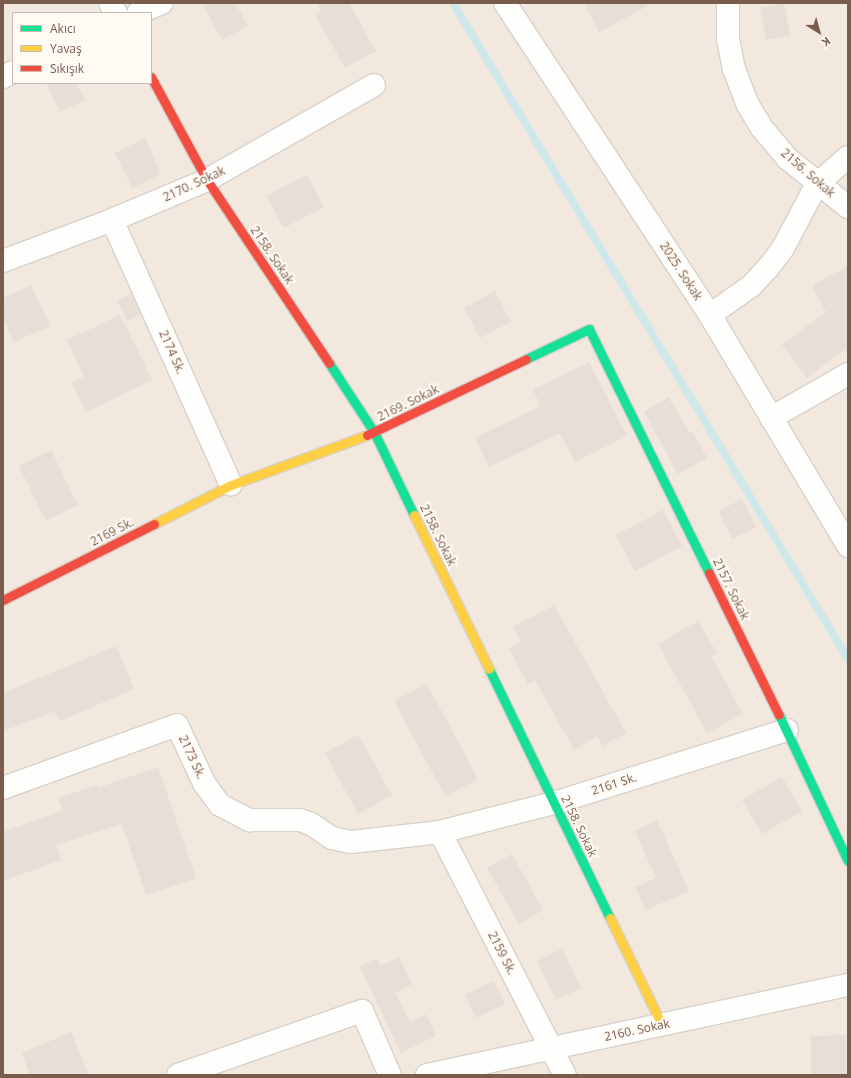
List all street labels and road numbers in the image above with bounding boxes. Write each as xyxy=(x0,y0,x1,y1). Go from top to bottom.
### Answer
street label: 2156. Sokak xyxy=(778,146,838,200)
street label: 2170. Sokak xyxy=(161,163,227,205)
street label: 2158. Sokak xyxy=(247,223,297,287)
street label: 2025. Sokak xyxy=(657,239,705,303)
street label: 2174 Sk. xyxy=(156,328,188,376)
street label: 2169. Sokak xyxy=(375,382,441,424)
street label: 2158. Sokak xyxy=(417,502,459,568)
street label: 2169 Sk. xyxy=(88,515,136,549)
street label: 2157. Sokak xyxy=(710,556,752,622)
street label: 2173 Sk. xyxy=(176,733,208,781)
street label: 2161 Sk. xyxy=(590,770,638,798)
street label: 2158. Sokak xyxy=(558,793,600,859)
street label: 2159 Sk. xyxy=(485,929,519,977)
street label: 2160. Sokak xyxy=(603,1016,671,1044)

